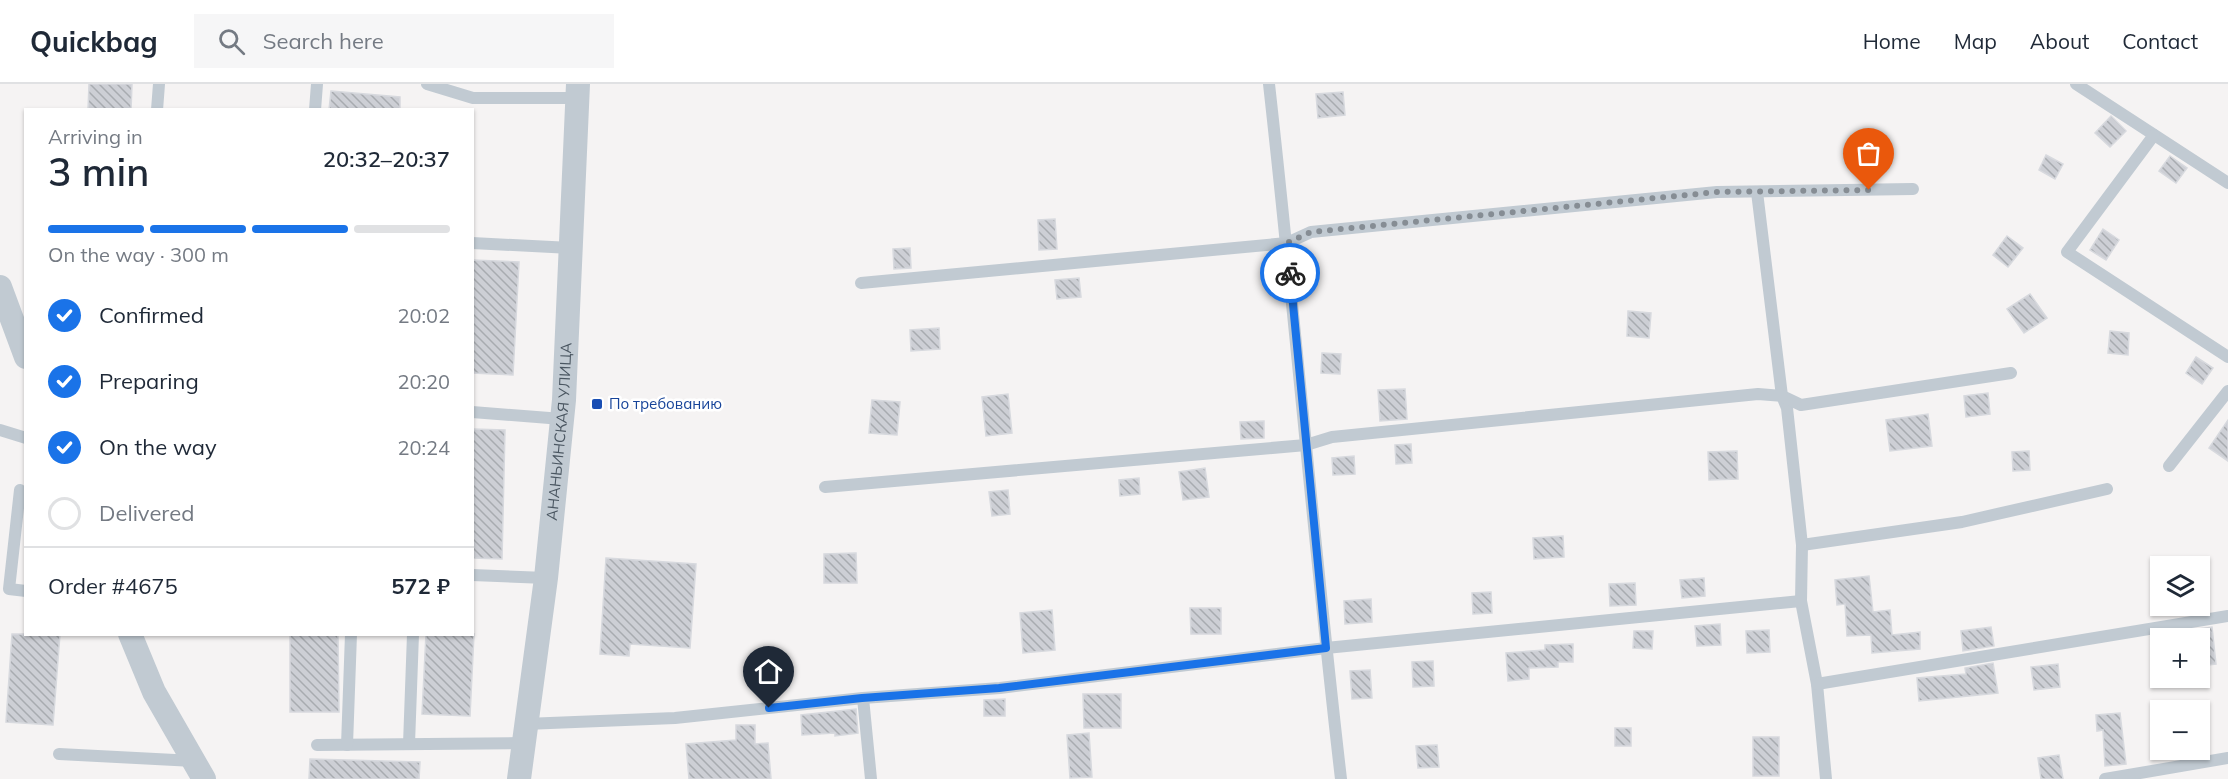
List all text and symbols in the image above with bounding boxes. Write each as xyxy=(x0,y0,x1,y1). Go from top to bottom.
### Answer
search box xyxy=(194,14,614,68)
text: Quickbag xyxy=(30,24,158,59)
icon: search xyxy=(215,25,248,58)
text: Search here xyxy=(263,27,384,55)
text: Home xyxy=(1863,28,1921,54)
text: Map xyxy=(1954,28,1997,54)
text: About xyxy=(2030,28,2089,54)
text: Contact xyxy=(2122,28,2198,54)
text: Arriving in xyxy=(48,124,143,149)
pin xyxy=(1843,128,1894,190)
icon: bag xyxy=(1852,137,1885,170)
text: 20:32–20:37 xyxy=(323,145,450,173)
text: 3 min xyxy=(48,147,149,196)
text: On the way · 300 m xyxy=(48,242,229,267)
courier xyxy=(1260,243,1320,303)
icon: bike xyxy=(1274,257,1307,290)
icon: check xyxy=(48,299,81,332)
text: Confirmed xyxy=(99,301,204,329)
text: 20:02 xyxy=(397,303,450,328)
street label: АНАНЬИНСКАЯ УЛИЦА xyxy=(542,342,576,521)
icon: check xyxy=(48,365,81,398)
text: Preparing xyxy=(99,367,199,395)
text: 20:20 xyxy=(397,369,450,394)
place label: По требованию xyxy=(609,394,722,413)
marker: По требованию xyxy=(590,397,604,411)
icon: check xyxy=(48,431,81,464)
text: On the way xyxy=(99,433,217,461)
text: 20:24 xyxy=(397,435,450,460)
text: Delivered xyxy=(99,499,194,527)
map controls xyxy=(2150,556,2210,760)
button: layers xyxy=(2150,556,2210,616)
text: Order #4675 xyxy=(48,572,178,600)
text: 572 ₽ xyxy=(391,572,450,600)
button: + xyxy=(2150,628,2210,688)
pin xyxy=(743,646,794,708)
icon: home xyxy=(752,655,785,688)
button: − xyxy=(2150,700,2210,760)

